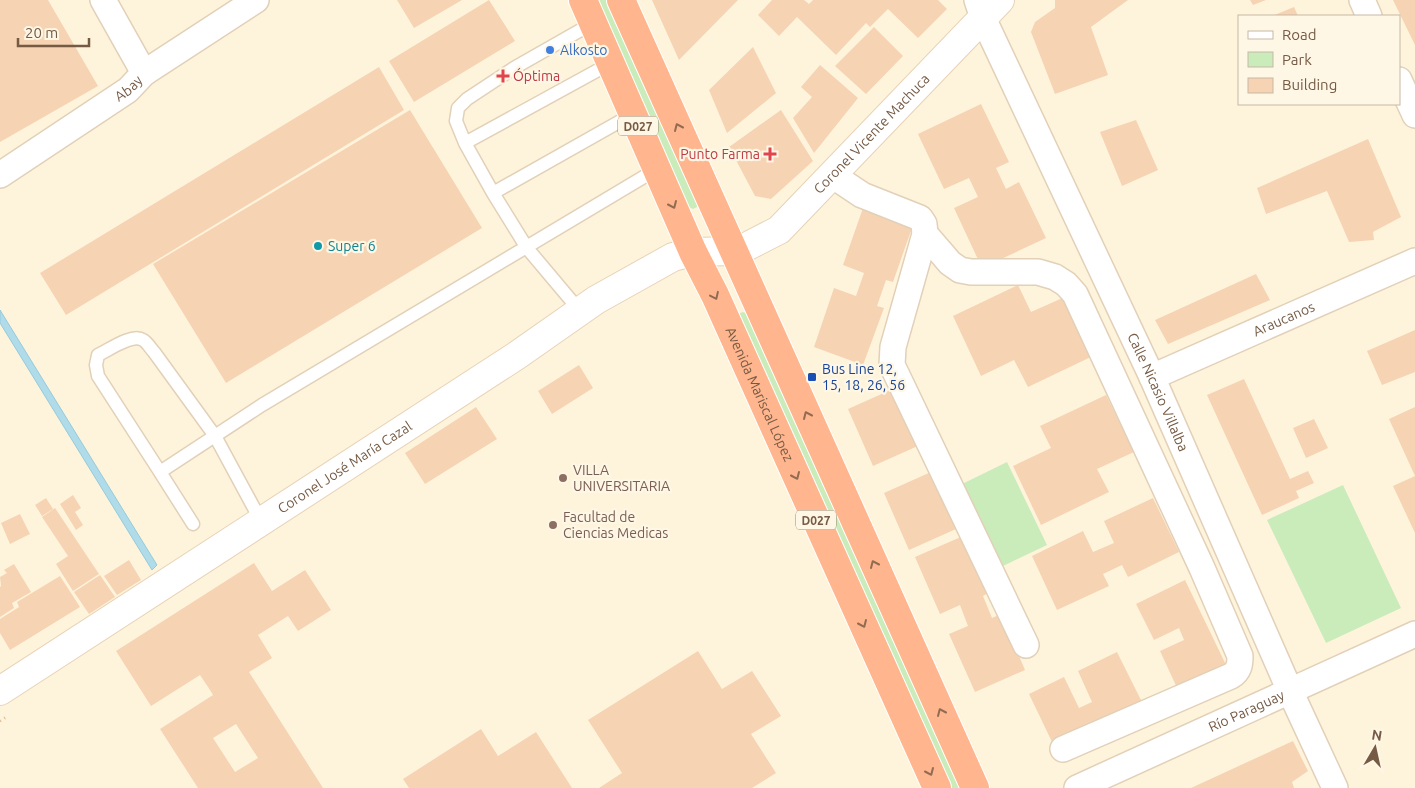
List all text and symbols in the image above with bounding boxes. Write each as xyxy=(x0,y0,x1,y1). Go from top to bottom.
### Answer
scale bar xyxy=(18,15,89,47)
legend xyxy=(1238,15,1400,105)
text: 20 m xyxy=(25,24,58,41)
text: Road xyxy=(1282,26,1317,43)
place label: Alkosto xyxy=(560,42,608,58)
marker: Alkosto xyxy=(544,44,556,56)
text: Park xyxy=(1282,51,1312,68)
place label: Óptima xyxy=(513,67,560,84)
marker: Óptima xyxy=(497,70,509,82)
street label: Coronel Vicente Machuca xyxy=(810,71,933,197)
street label: Abay xyxy=(112,72,146,105)
text: Building xyxy=(1282,76,1337,93)
road number: D027 xyxy=(618,116,658,136)
one-way arrow xyxy=(674,123,684,132)
place label: Punto Farma xyxy=(680,146,760,162)
marker: Punto Farma xyxy=(764,148,776,160)
one-way arrow xyxy=(666,200,677,209)
place label: Super 6 xyxy=(328,238,376,254)
marker: Super 6 xyxy=(312,240,324,252)
one-way arrow xyxy=(709,290,719,299)
street label: Araucanos xyxy=(1251,298,1317,339)
street label: Avenida Mariscal López xyxy=(722,324,797,464)
street label: Calle Nicasio Villalba xyxy=(1124,330,1192,454)
place label: Bus Line 12, 15, 18, 26, 56 xyxy=(822,361,905,393)
marker: Bus Line 12, 15, 18, 26, 56 xyxy=(806,371,818,383)
one-way arrow xyxy=(803,411,814,420)
street label: Coronel José María Cazal xyxy=(275,418,415,517)
place label: VILLA UNIVERSITARIA xyxy=(573,462,670,494)
one-way arrow xyxy=(790,471,801,480)
marker: VILLA UNIVERSITARIA xyxy=(557,472,569,484)
place label: Facultad de Ciencias Medicas xyxy=(563,509,668,541)
road number: D027 xyxy=(796,510,836,530)
marker: Facultad de Ciencias Medicas xyxy=(547,519,559,531)
one-way arrow xyxy=(870,560,881,569)
one-way arrow xyxy=(856,619,867,628)
street label: Río Paraguay xyxy=(1206,687,1287,735)
one-way arrow xyxy=(937,708,947,717)
north arrow xyxy=(1350,723,1400,773)
text: N xyxy=(1371,726,1383,744)
one-way arrow xyxy=(923,767,934,776)

